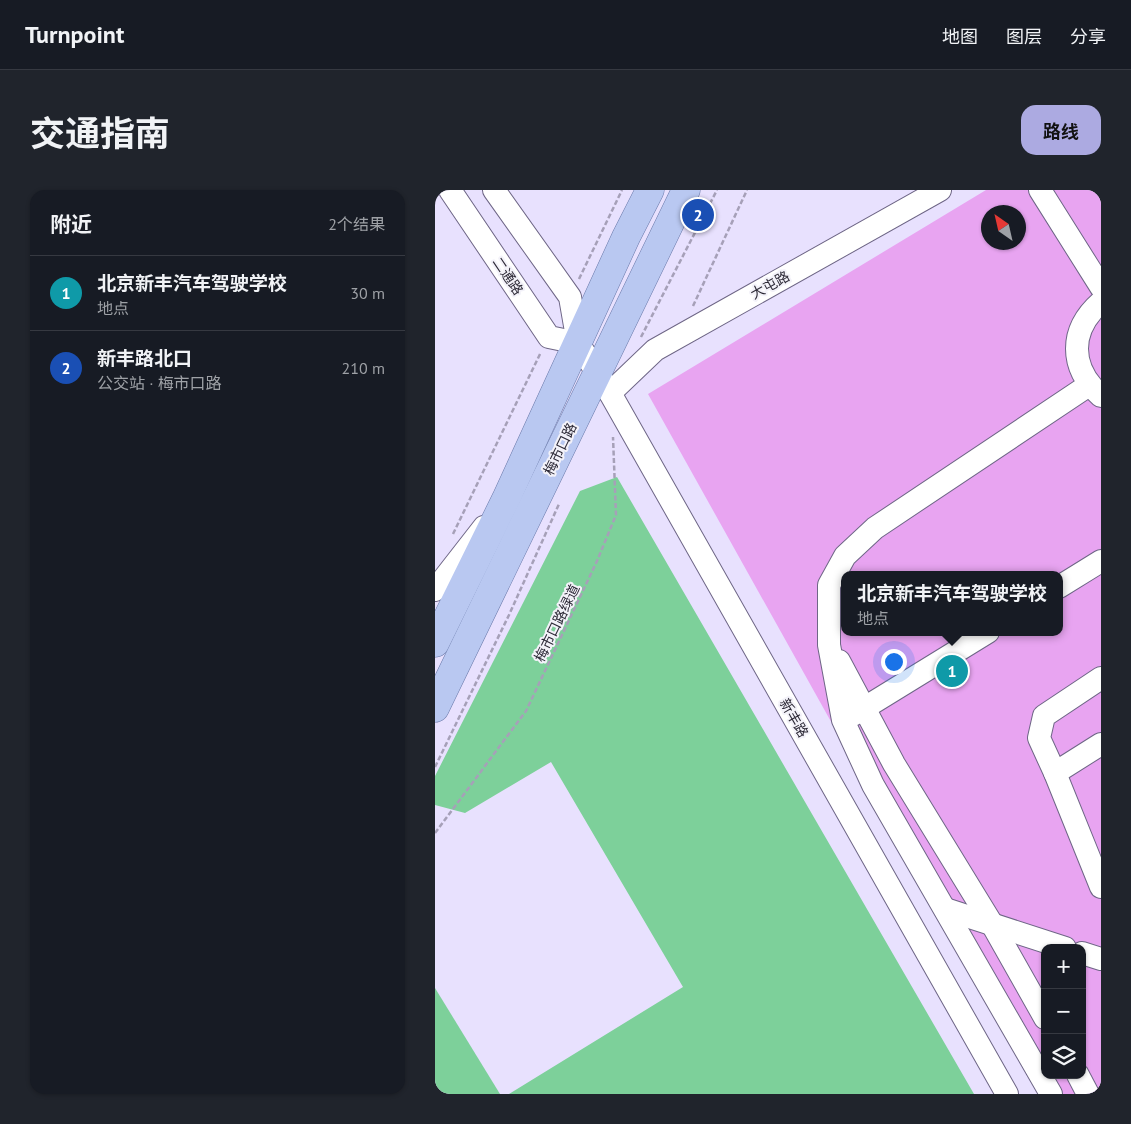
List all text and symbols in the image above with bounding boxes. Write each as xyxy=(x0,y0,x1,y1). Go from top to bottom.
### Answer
text: Turnpoint xyxy=(25,19,124,50)
text: 地图 xyxy=(942,25,978,48)
text: 图层 xyxy=(1006,25,1042,48)
text: 分享 xyxy=(1070,25,1106,48)
button: 路线 xyxy=(1021,105,1101,155)
text: 交通指南 xyxy=(30,110,170,156)
pin: 2 xyxy=(682,196,714,234)
north arrow xyxy=(981,205,1026,250)
text: 附近 xyxy=(50,211,92,238)
text: 2个结果 xyxy=(328,214,385,234)
street label: 二通路 xyxy=(489,254,527,298)
street label: 大屯路 xyxy=(747,267,793,303)
text: 北京新丰汽车驾驶学校 xyxy=(97,271,287,295)
text: 1 xyxy=(61,283,71,303)
text: 30 m xyxy=(350,283,385,303)
text: 地点 xyxy=(97,298,129,318)
text: 新丰路北口 xyxy=(97,346,192,370)
text: 2 xyxy=(61,358,71,378)
text: 210 m xyxy=(342,358,385,378)
text: 公交站 · 梅市口路 xyxy=(97,373,222,393)
street label: 梅市口路 xyxy=(540,420,580,478)
popup xyxy=(841,571,1063,636)
street label: 梅市口路绿道 xyxy=(530,581,584,665)
text: 北京新丰汽车驾驶学校 xyxy=(857,581,1047,605)
text: 地点 xyxy=(857,608,889,628)
your location xyxy=(881,649,907,675)
pin: 1 xyxy=(936,652,968,690)
street label: 新丰路 xyxy=(776,695,812,741)
map controls xyxy=(1041,944,1086,1079)
button: + xyxy=(1041,944,1086,989)
button: − xyxy=(1041,989,1086,1034)
button: layers xyxy=(1041,1034,1086,1079)

